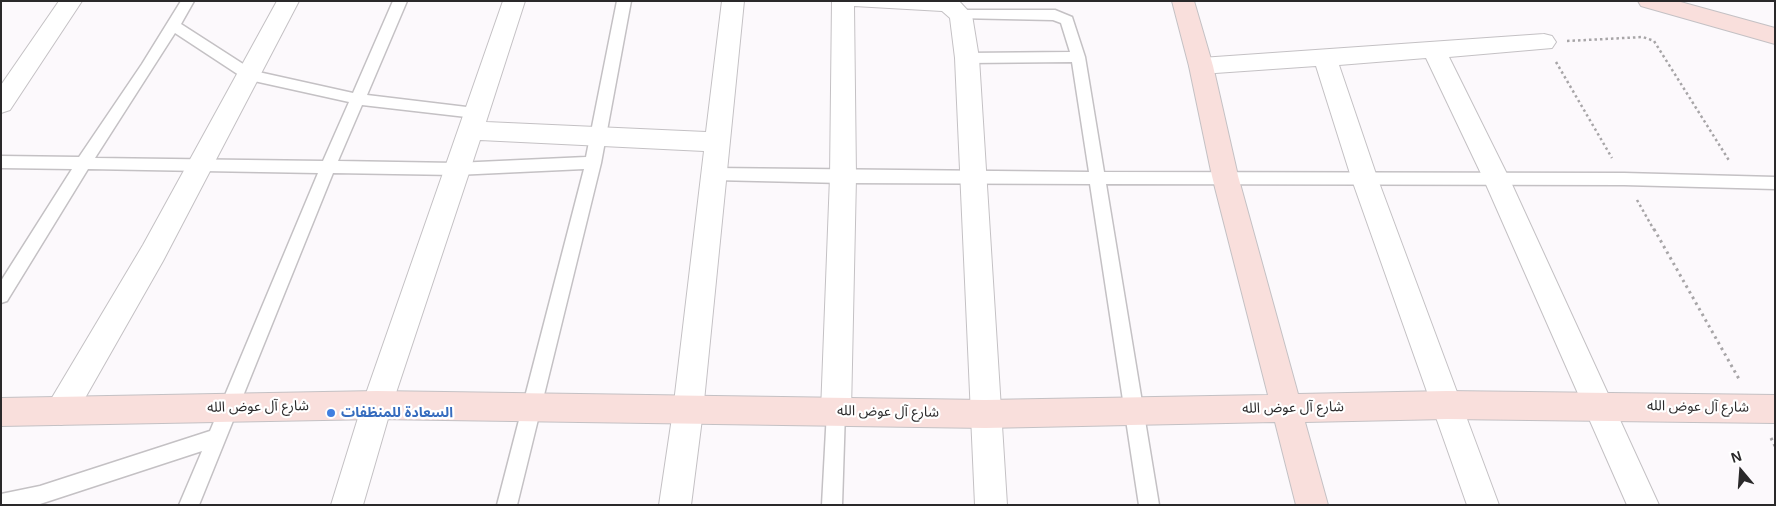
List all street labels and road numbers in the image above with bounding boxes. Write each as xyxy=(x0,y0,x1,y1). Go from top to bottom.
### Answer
street label: شارع آل عوض الله xyxy=(207,398,309,416)
street label: شارع آل عوض الله xyxy=(1647,398,1749,416)
street label: شارع آل عوض الله xyxy=(1242,399,1344,417)
street label: شارع آل عوض الله xyxy=(837,403,939,421)

